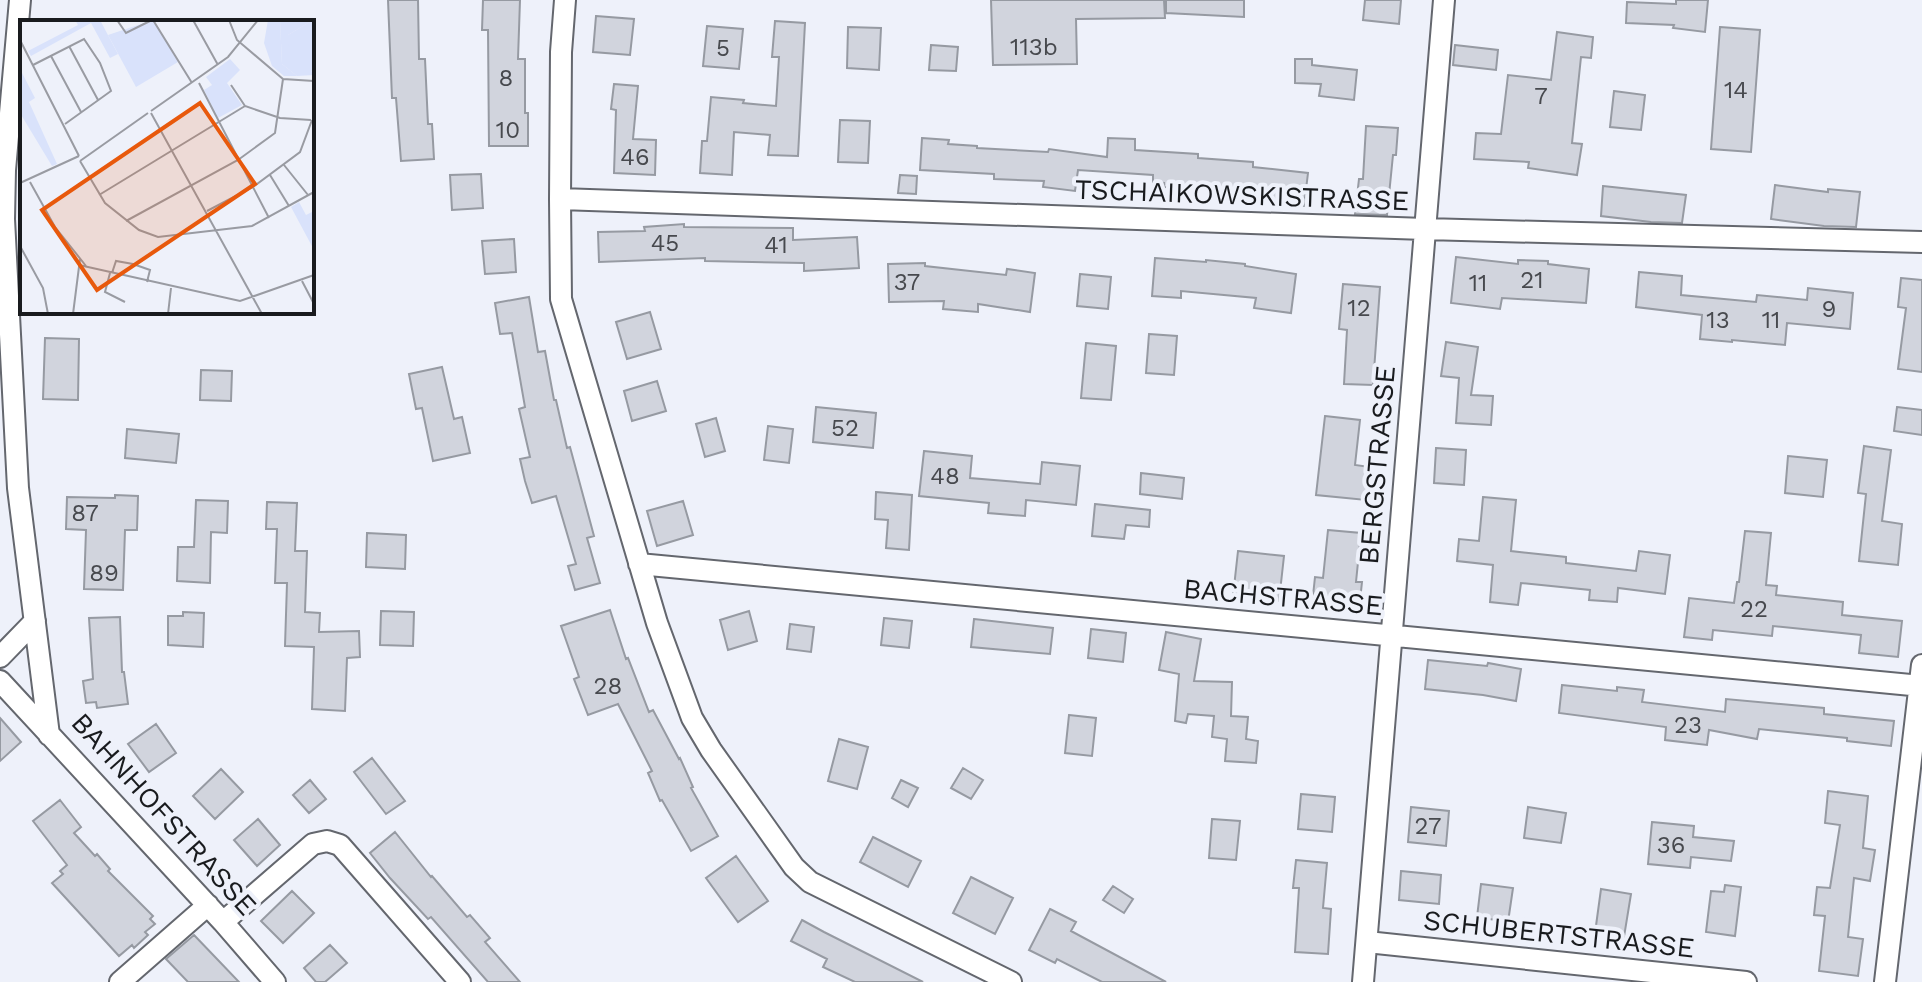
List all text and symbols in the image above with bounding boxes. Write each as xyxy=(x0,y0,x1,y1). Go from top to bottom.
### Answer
inset map xyxy=(20,20,314,314)
house number: 113b xyxy=(1010,33,1058,61)
house number: 5 xyxy=(716,34,730,62)
house number: 8 xyxy=(499,64,513,92)
house number: 14 xyxy=(1724,76,1748,104)
house number: 7 xyxy=(1534,82,1548,110)
house number: 10 xyxy=(496,116,520,144)
house number: 46 xyxy=(620,143,650,171)
street label: TSCHAIKOWSKISTRASSE xyxy=(1074,173,1410,217)
house number: 45 xyxy=(651,229,679,257)
house number: 41 xyxy=(764,231,788,259)
house number: 21 xyxy=(1520,266,1544,294)
house number: 37 xyxy=(894,268,920,296)
house number: 11 xyxy=(1469,269,1487,297)
house number: 12 xyxy=(1347,294,1371,322)
house number: 9 xyxy=(1822,295,1836,323)
house number: 13 xyxy=(1706,306,1730,334)
house number: 11 xyxy=(1762,306,1780,334)
street label: BERGSTRASSE xyxy=(1352,364,1402,566)
house number: 52 xyxy=(831,414,859,442)
house number: 48 xyxy=(930,462,960,490)
house number: 87 xyxy=(71,499,99,527)
house number: 89 xyxy=(89,559,119,587)
street label: BACHSTRASSE xyxy=(1182,572,1384,622)
house number: 22 xyxy=(1740,595,1768,623)
house number: 28 xyxy=(594,672,622,700)
street label: BAHNHOFSTRASSE xyxy=(64,706,264,922)
house number: 23 xyxy=(1674,711,1702,739)
house number: 27 xyxy=(1415,812,1441,840)
house number: 36 xyxy=(1657,831,1685,859)
street label: SCHUBERTSTRASSE xyxy=(1422,903,1696,965)

